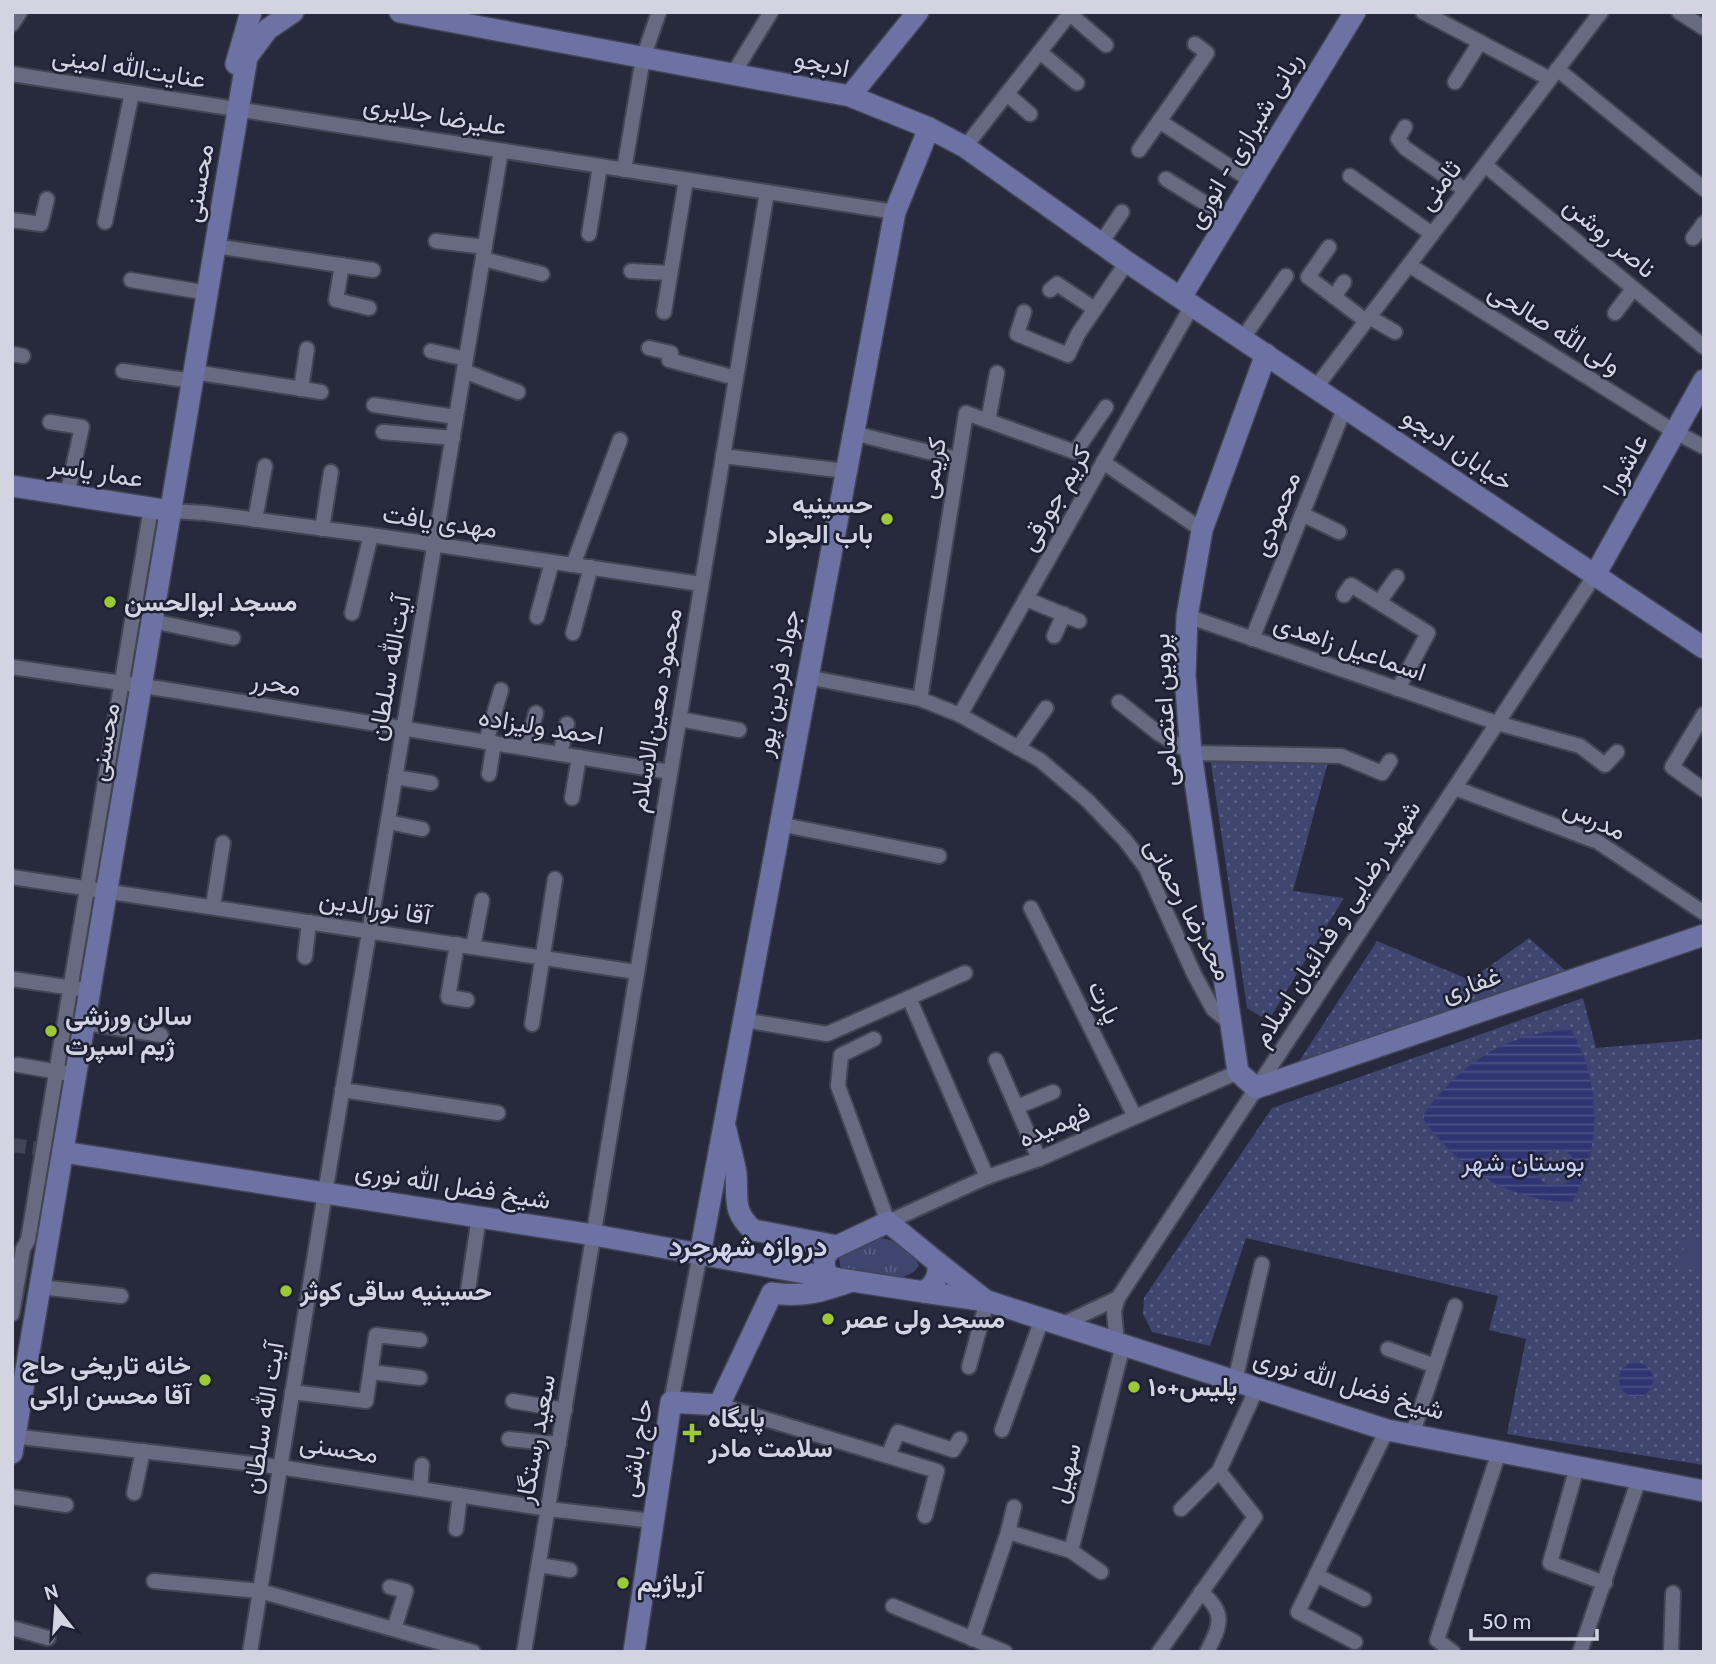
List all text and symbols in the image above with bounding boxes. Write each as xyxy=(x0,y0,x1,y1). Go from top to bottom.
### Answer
street label: عنایت‌الله امینی xyxy=(50,39,208,95)
street label: ادبجو xyxy=(792,42,852,84)
street label: ربانی شیرازی - انوری xyxy=(1179,46,1309,234)
street label: علیرضا جلایری xyxy=(361,88,509,142)
street label: محسنی xyxy=(175,141,221,225)
street label: ثامنی xyxy=(1410,153,1468,217)
street label: ناصر روشن xyxy=(1557,189,1663,285)
street label: ولی الله صالحی xyxy=(1483,274,1627,382)
street label: خیابان ادبجو xyxy=(1396,400,1520,498)
street label: عاشورا xyxy=(1595,428,1655,500)
street label: کریمی xyxy=(911,435,953,501)
street label: کریم جورقی xyxy=(1012,439,1099,557)
street label: عمار یاسر xyxy=(45,448,146,494)
street label: محمودی xyxy=(1245,467,1307,561)
place label: حسینیه باب الجواد xyxy=(765,488,873,550)
street label: مهدی یافت xyxy=(380,497,500,545)
marker: حسینیه باب الجواد xyxy=(879,511,895,527)
place label: مسجد ابوالحسن xyxy=(124,586,297,618)
street label: آیت‌الله سلطان xyxy=(360,591,418,743)
marker: مسجد ابوالحسن xyxy=(102,594,118,610)
street label: محمود معین‌الاسلام xyxy=(621,605,690,815)
street label: اسماعیل زاهدی xyxy=(1270,606,1430,688)
street label: جواد فردین پور xyxy=(747,607,809,761)
street label: پروین اعتصامی xyxy=(1144,633,1186,787)
street label: محرر xyxy=(248,663,303,703)
street label: محسنی xyxy=(81,700,127,784)
street label: احمد ولیزاده xyxy=(476,700,606,752)
street label: مدرس xyxy=(1559,791,1631,847)
street label: شهید رضایی و فدائیان اسلام xyxy=(1244,794,1428,1053)
street label: محدرضا رحمانی xyxy=(1138,832,1240,986)
street label: آقا نورالدین xyxy=(317,882,435,932)
street label: غفاری xyxy=(1437,959,1505,1009)
street label: پارت xyxy=(1079,975,1129,1030)
place label: سالن ورزشی ژیم اسپرت xyxy=(65,1000,192,1064)
marker: سالن ورزشی ژیم اسپرت xyxy=(43,1023,59,1039)
street label: فهمیده xyxy=(1013,1096,1095,1154)
park label: بوستان شهر xyxy=(1460,1146,1585,1178)
street label: شیخ فضل الله نوری xyxy=(353,1154,553,1218)
district label: دروازه شهرجرد xyxy=(669,1229,827,1264)
place label: حسینیه ساقی کوثر xyxy=(299,1275,492,1307)
marker: حسینیه ساقی کوثر xyxy=(278,1283,294,1299)
place label: مسجد ولی عصر xyxy=(841,1303,1005,1335)
marker: مسجد ولی عصر xyxy=(820,1311,836,1327)
street label: آیت الله سلطان xyxy=(235,1338,291,1496)
street label: شیخ فضل الله نوری xyxy=(1249,1341,1448,1429)
place label: خانه تاریخی حاج آقا محسن اراکی xyxy=(22,1349,193,1411)
place label: پلیس+۱۰ xyxy=(1148,1371,1238,1405)
marker: خانه تاریخی حاج آقا محسن اراکی xyxy=(197,1372,213,1388)
street label: سعید رستگار xyxy=(508,1372,562,1507)
marker: پلیس+۱۰ xyxy=(1126,1379,1142,1395)
street label: حاج باشی xyxy=(612,1396,662,1500)
place label: پایگاه سلامت مادر xyxy=(707,1402,833,1464)
marker: پایگاه سلامت مادر xyxy=(682,1423,702,1443)
street label: محسنی xyxy=(297,1426,381,1470)
street label: سهیل xyxy=(1042,1439,1088,1507)
place label: آریاژیم xyxy=(637,1567,705,1600)
north arrow xyxy=(21,1573,91,1643)
marker: آریاژیم xyxy=(615,1575,631,1591)
text: N xyxy=(41,1579,61,1605)
scale bar xyxy=(1471,1598,1597,1642)
text: 50 m xyxy=(1482,1609,1531,1634)

